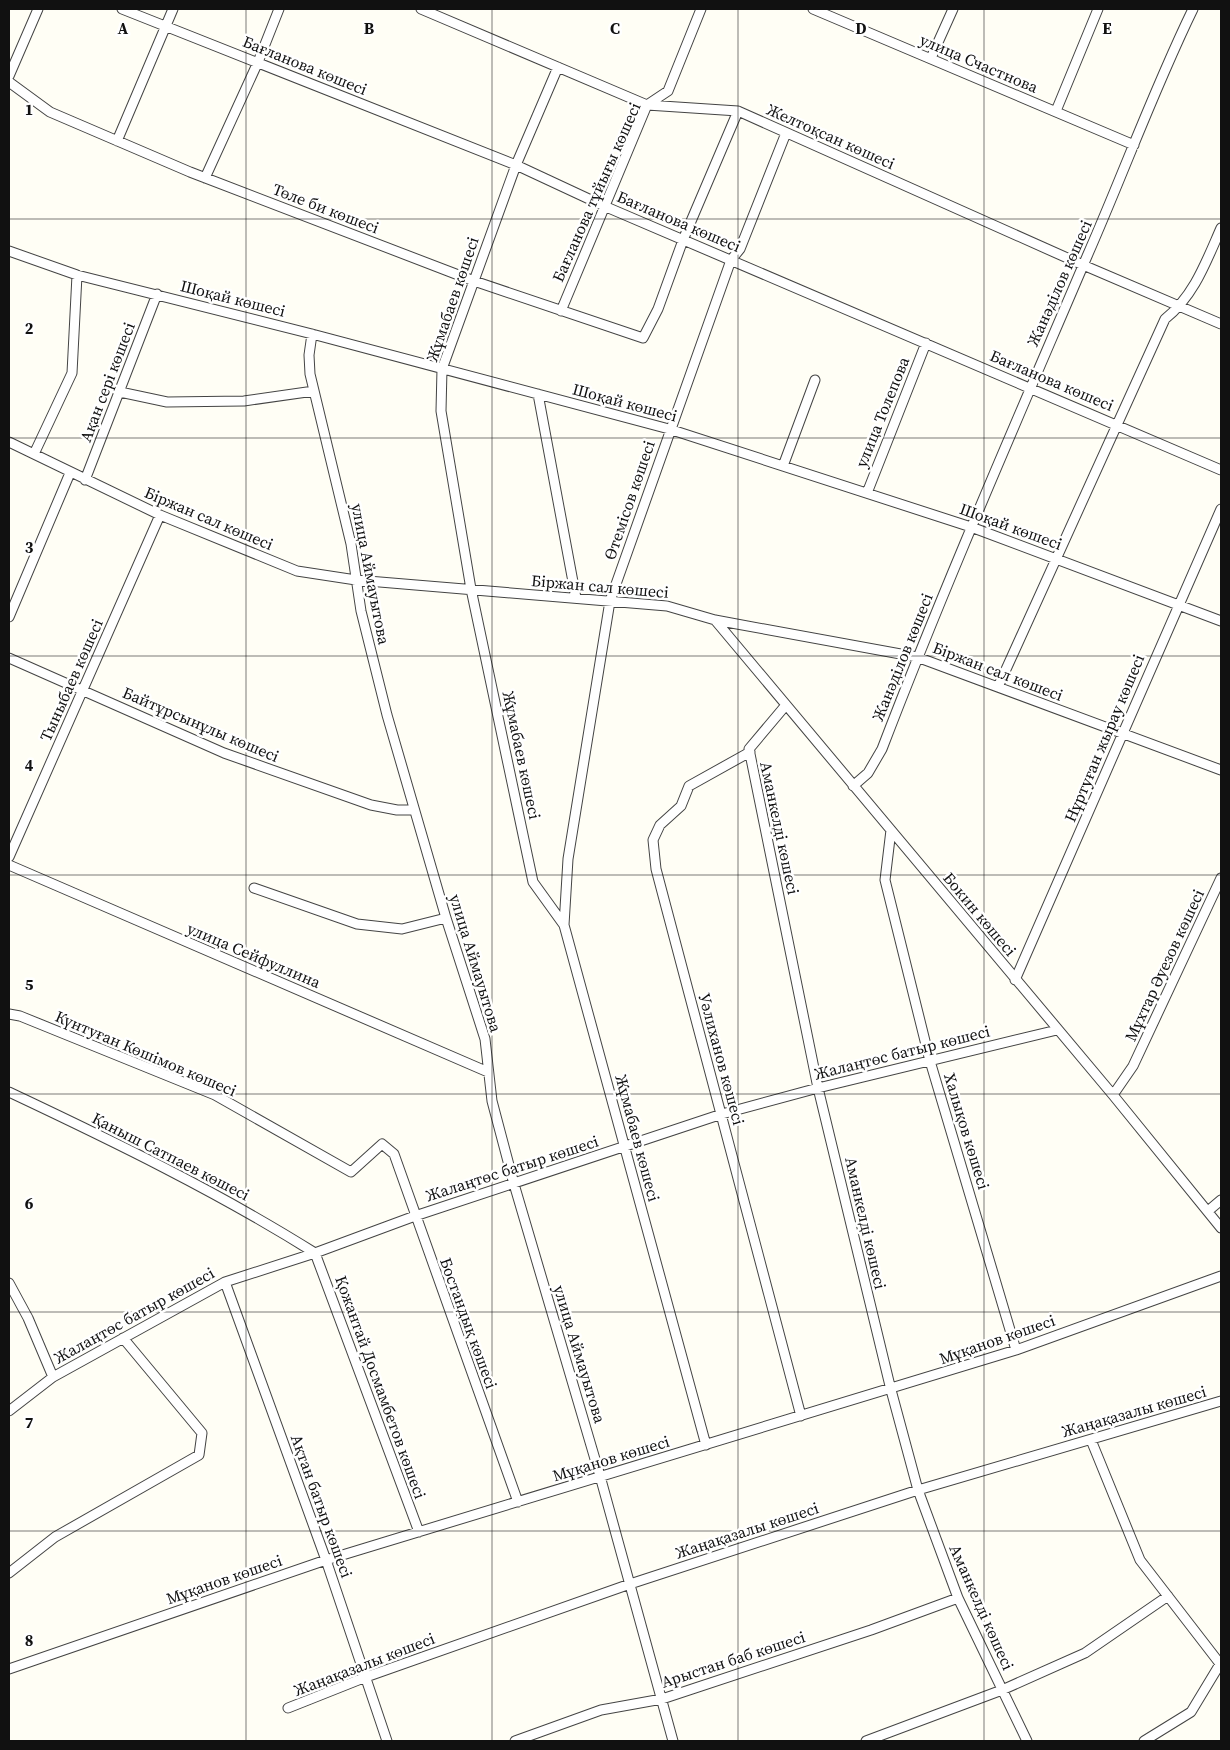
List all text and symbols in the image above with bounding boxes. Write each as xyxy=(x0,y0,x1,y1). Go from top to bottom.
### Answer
text: A xyxy=(118,17,129,39)
text: B xyxy=(364,17,375,39)
text: C xyxy=(610,17,620,39)
text: D xyxy=(855,17,867,39)
text: E xyxy=(1102,17,1112,39)
street label: улица Счастнова xyxy=(916,28,1042,98)
street label: Бағланова көшесі xyxy=(240,30,371,100)
text: 1 xyxy=(25,98,33,120)
street label: Желтоқсан көшесі xyxy=(763,98,899,174)
street label: Бағланова тұйығы көшесі xyxy=(546,99,646,285)
street label: Төле би көшесі xyxy=(270,178,383,238)
street label: Бағланова көшесі xyxy=(614,185,744,257)
street label: Жанәділов көшесі xyxy=(1021,216,1097,350)
street label: Жұмабаев көшесі xyxy=(420,233,484,364)
street label: Шоқай көшесі xyxy=(178,274,288,322)
text: 2 xyxy=(25,317,34,339)
street label: Ақан сері көшесі xyxy=(74,319,140,445)
street label: Бағланова көшесі xyxy=(987,344,1117,416)
street label: улица Толепова xyxy=(850,353,915,471)
street label: Шоқай көшесі xyxy=(570,377,680,427)
street label: Өтемісов көшесі xyxy=(598,437,660,563)
street label: Біржан сал көшесі xyxy=(141,481,277,555)
street label: Шоқай көшесі xyxy=(957,497,1066,555)
street label: улица Аймауытова xyxy=(347,502,396,647)
text: 3 xyxy=(25,536,34,558)
street label: Біржан сал көшесі xyxy=(530,569,670,603)
street label: Жанәділов көшесі xyxy=(866,590,938,724)
street label: Тыныбаев көшесі xyxy=(34,615,108,745)
street label: Біржан сал көшесі xyxy=(930,636,1066,706)
street label: Нұртуған жырау көшесі xyxy=(1059,651,1149,825)
street label: Байтұрсынұлы көшесі xyxy=(119,681,283,767)
street label: Жұмабаев көшесі xyxy=(498,689,546,821)
text: 4 xyxy=(25,754,34,776)
street label: Аманкелді көшесі xyxy=(755,760,805,897)
street label: Бокин көшесі xyxy=(938,867,1022,961)
street label: Мұхтар Әуезов көшесі xyxy=(1119,885,1209,1045)
street label: улица Аймауытова xyxy=(445,891,508,1036)
street label: улица Сейфуллина xyxy=(184,917,325,993)
text: 5 xyxy=(25,973,34,995)
street label: Уәлиханов көшесі xyxy=(694,991,750,1128)
street label: Күнтуған Көшімов көшесі xyxy=(52,1005,240,1101)
street label: Жалаңтөс батыр көшесі xyxy=(812,1019,992,1084)
street label: Халықов көшесі xyxy=(939,1070,995,1192)
street label: Жұмабаев көшесі xyxy=(610,1072,666,1204)
street label: Қаныш Сатпаев көшесі xyxy=(88,1107,254,1205)
street label: Жалаңтөс батыр көшесі xyxy=(423,1130,601,1206)
street label: Аманкелді көшесі xyxy=(840,1155,892,1292)
text: 6 xyxy=(25,1192,34,1214)
street label: Бостандық көшесі xyxy=(435,1254,503,1392)
street label: Жалаңтөс батыр көшесі xyxy=(50,1262,218,1368)
street label: Қожантай Досмамбетов көшесі xyxy=(330,1272,432,1502)
street label: улица Аймауытова xyxy=(549,1282,612,1427)
street label: Мұқанов көшесі xyxy=(936,1309,1058,1369)
street label: Жаңақазалы көшесі xyxy=(1059,1380,1209,1442)
text: 7 xyxy=(25,1411,34,1433)
street label: Мұқанов көшесі xyxy=(550,1430,672,1486)
street label: Ақтан батыр көшесі xyxy=(286,1431,358,1581)
street label: Жаңақазалы көшесі xyxy=(673,1496,822,1564)
street label: Аманкелді көшесі xyxy=(944,1541,1020,1673)
street label: Мұқанов көшесі xyxy=(163,1549,285,1609)
street label: Арыстан баб көшесі xyxy=(658,1625,808,1693)
street label: Жаңақазалы көшесі xyxy=(290,1627,438,1701)
text: 8 xyxy=(25,1629,33,1651)

